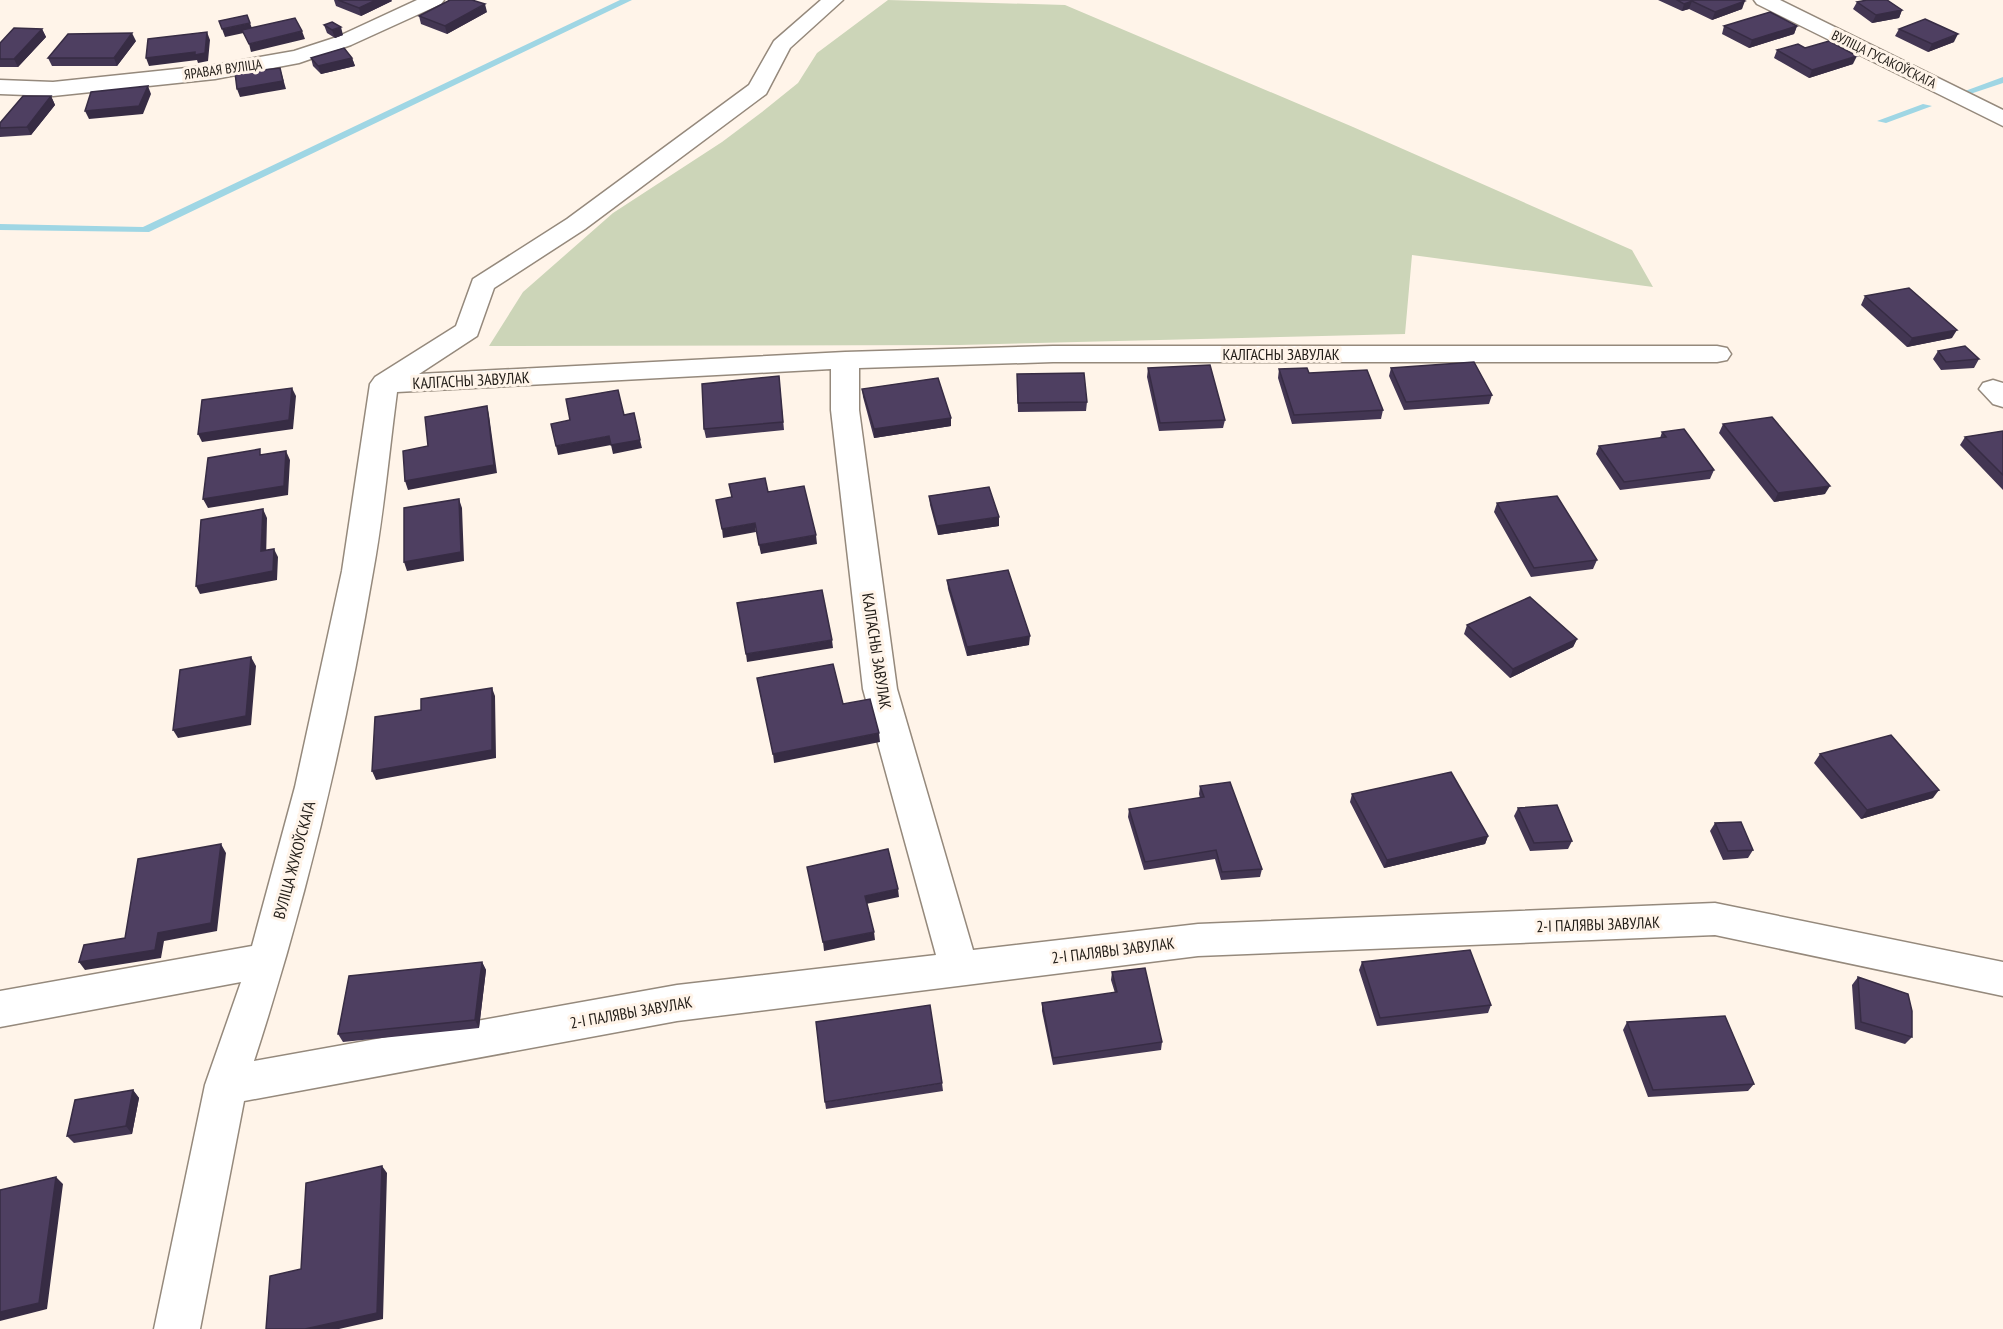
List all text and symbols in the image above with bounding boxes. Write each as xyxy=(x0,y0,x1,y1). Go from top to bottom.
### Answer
street label: ВУЛІЦА ГУСАКОЎСКАГА xyxy=(1829,26,1940,92)
street label: ЯРАВАЯ ВУЛІЦА xyxy=(183,55,264,83)
street label: КАЛГАСНЫ ЗАВУЛАК xyxy=(1222,344,1340,364)
street label: КАЛГАСНЫ ЗАВУЛАК xyxy=(412,367,530,393)
street label: КАЛГАСНЫ ЗАВУЛАК xyxy=(858,592,896,711)
street label: ВУЛІЦА ЖУКОЎСКАГА xyxy=(269,799,319,921)
street label: 2-І ПАЛЯВЫ ЗАВУЛАК xyxy=(1536,912,1660,936)
street label: 2-І ПАЛЯВЫ ЗАВУЛАК xyxy=(1050,933,1176,967)
street label: 2-І ПАЛЯВЫ ЗАВУЛАК xyxy=(568,991,694,1033)

